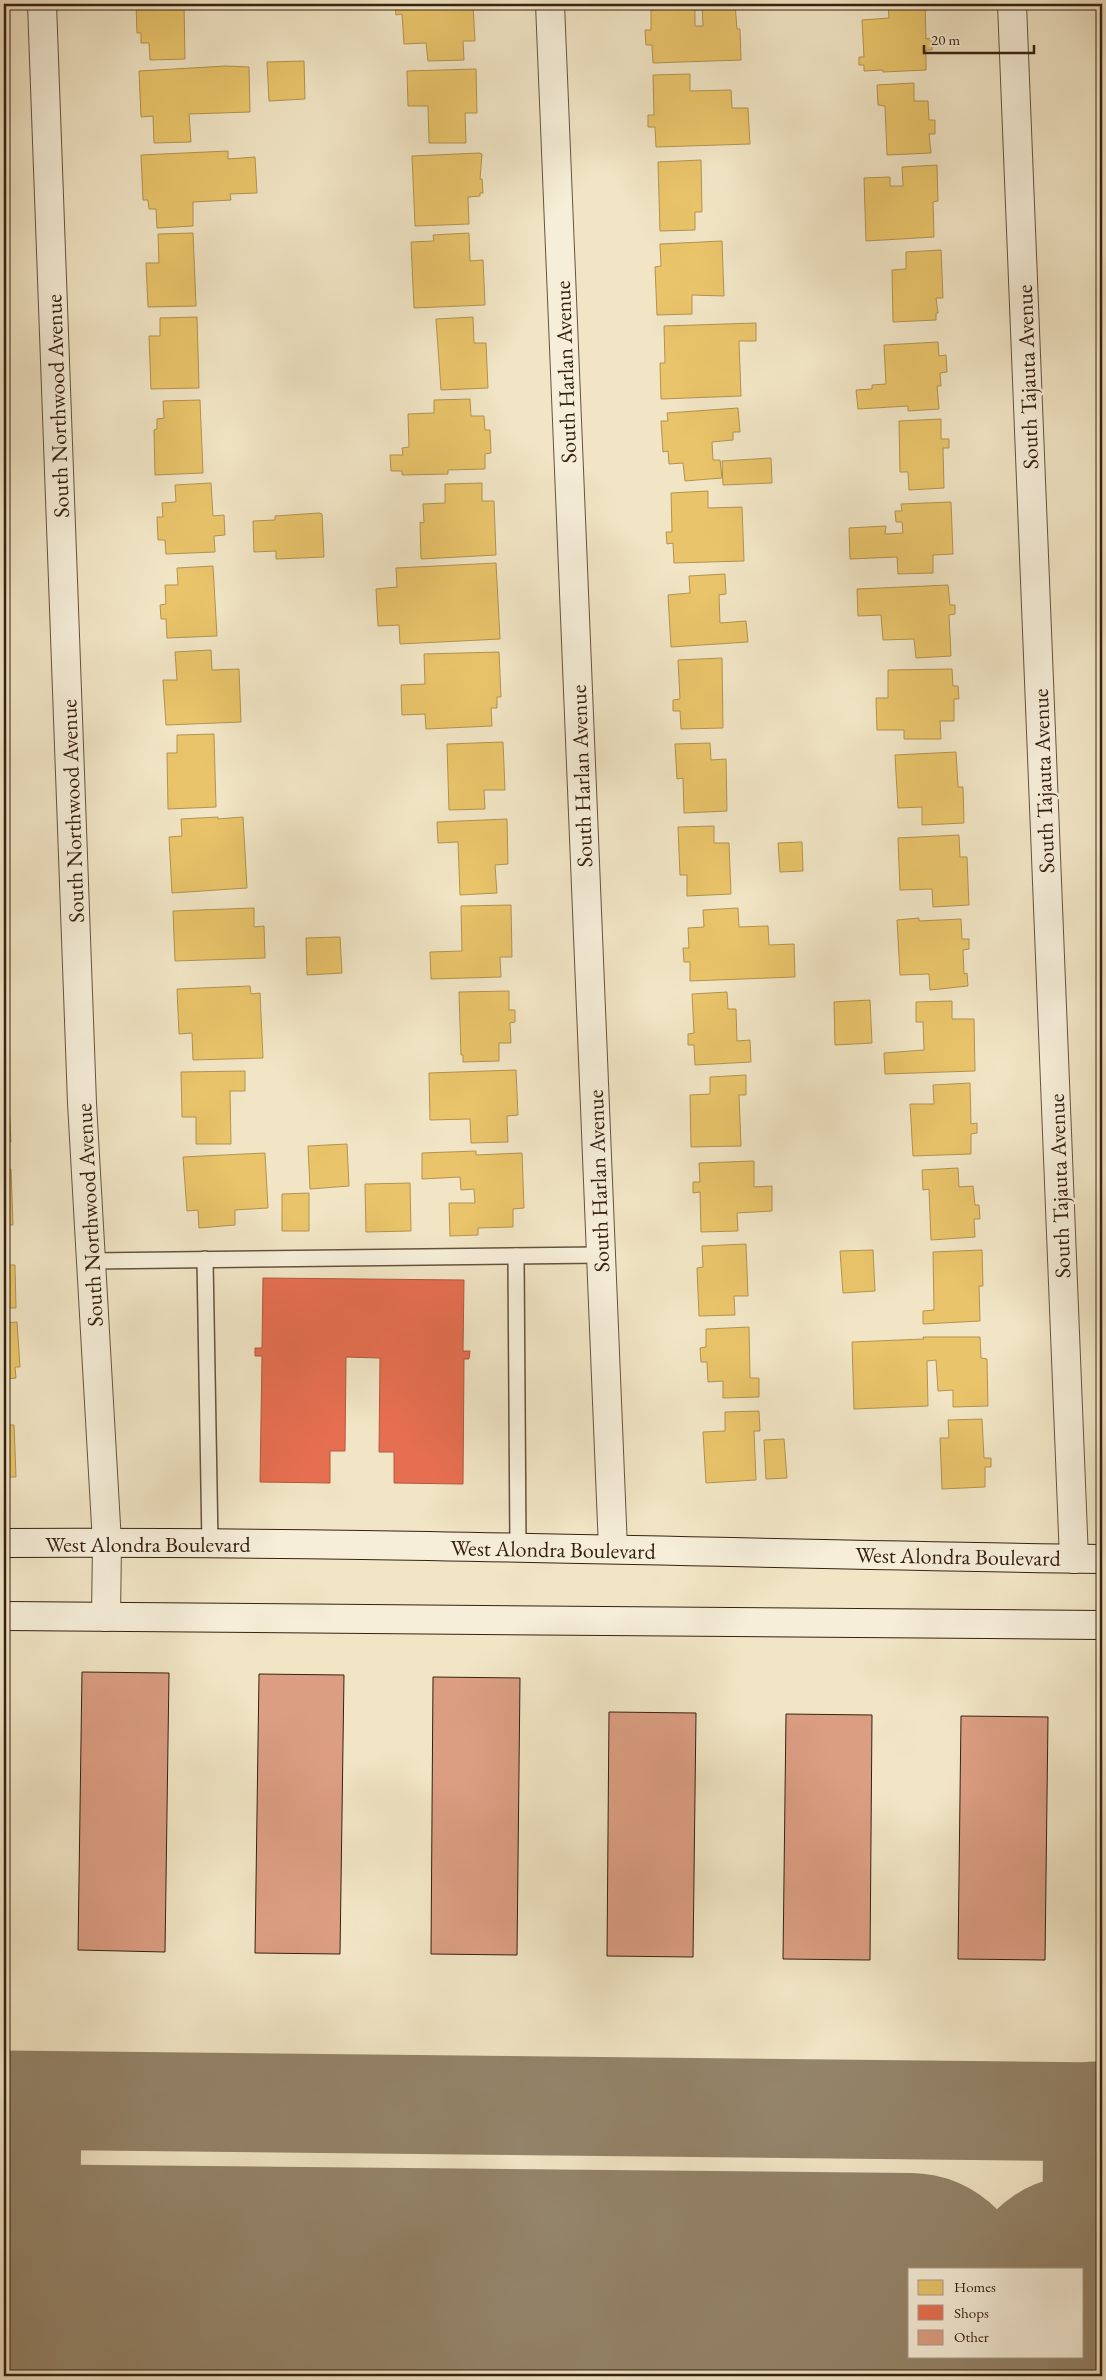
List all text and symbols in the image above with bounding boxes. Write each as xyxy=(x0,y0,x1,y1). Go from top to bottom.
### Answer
scale bar xyxy=(924,22,1034,54)
text: 20 m xyxy=(931,30,960,49)
street label: South Harlan Avenue xyxy=(548,280,583,464)
street label: South Tajauta Avenue xyxy=(1010,284,1045,470)
street label: South Northwood Avenue xyxy=(39,293,76,518)
street label: South Harlan Avenue xyxy=(564,684,599,868)
street label: South Tajauta Avenue xyxy=(1026,688,1061,874)
street label: South Northwood Avenue xyxy=(54,698,91,923)
street label: South Harlan Avenue xyxy=(581,1089,616,1273)
street label: South Tajauta Avenue xyxy=(1042,1093,1077,1279)
street label: South Northwood Avenue xyxy=(69,1102,110,1327)
street label: West Alondra Boulevard xyxy=(45,1530,252,1559)
street label: West Alondra Boulevard xyxy=(450,1533,657,1566)
street label: West Alondra Boulevard xyxy=(855,1540,1062,1573)
legend xyxy=(908,2268,1084,2358)
text: Homes xyxy=(954,2277,996,2296)
text: Shops xyxy=(954,2303,989,2322)
text: Other xyxy=(954,2327,989,2346)

